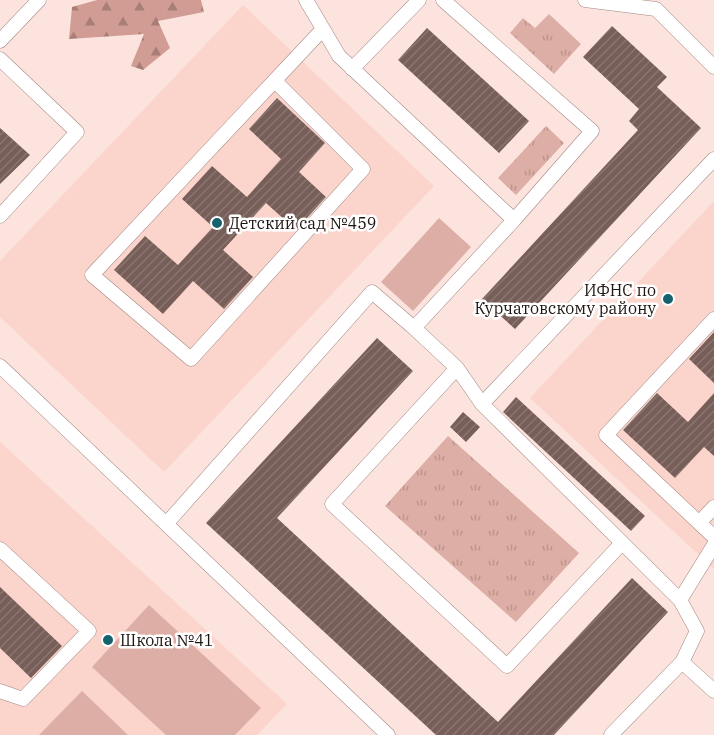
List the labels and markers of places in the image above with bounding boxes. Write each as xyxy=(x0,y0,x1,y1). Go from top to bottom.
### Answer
place label: Детский сад №459 xyxy=(229,213,376,233)
marker: Детский сад №459 xyxy=(210,216,224,230)
place label: ИФНС по Курчатовскому району xyxy=(474,280,656,318)
marker: ИФНС по Курчатовскому району xyxy=(661,292,675,306)
place label: Школа №41 xyxy=(120,630,213,650)
marker: Школа №41 xyxy=(101,633,115,647)

